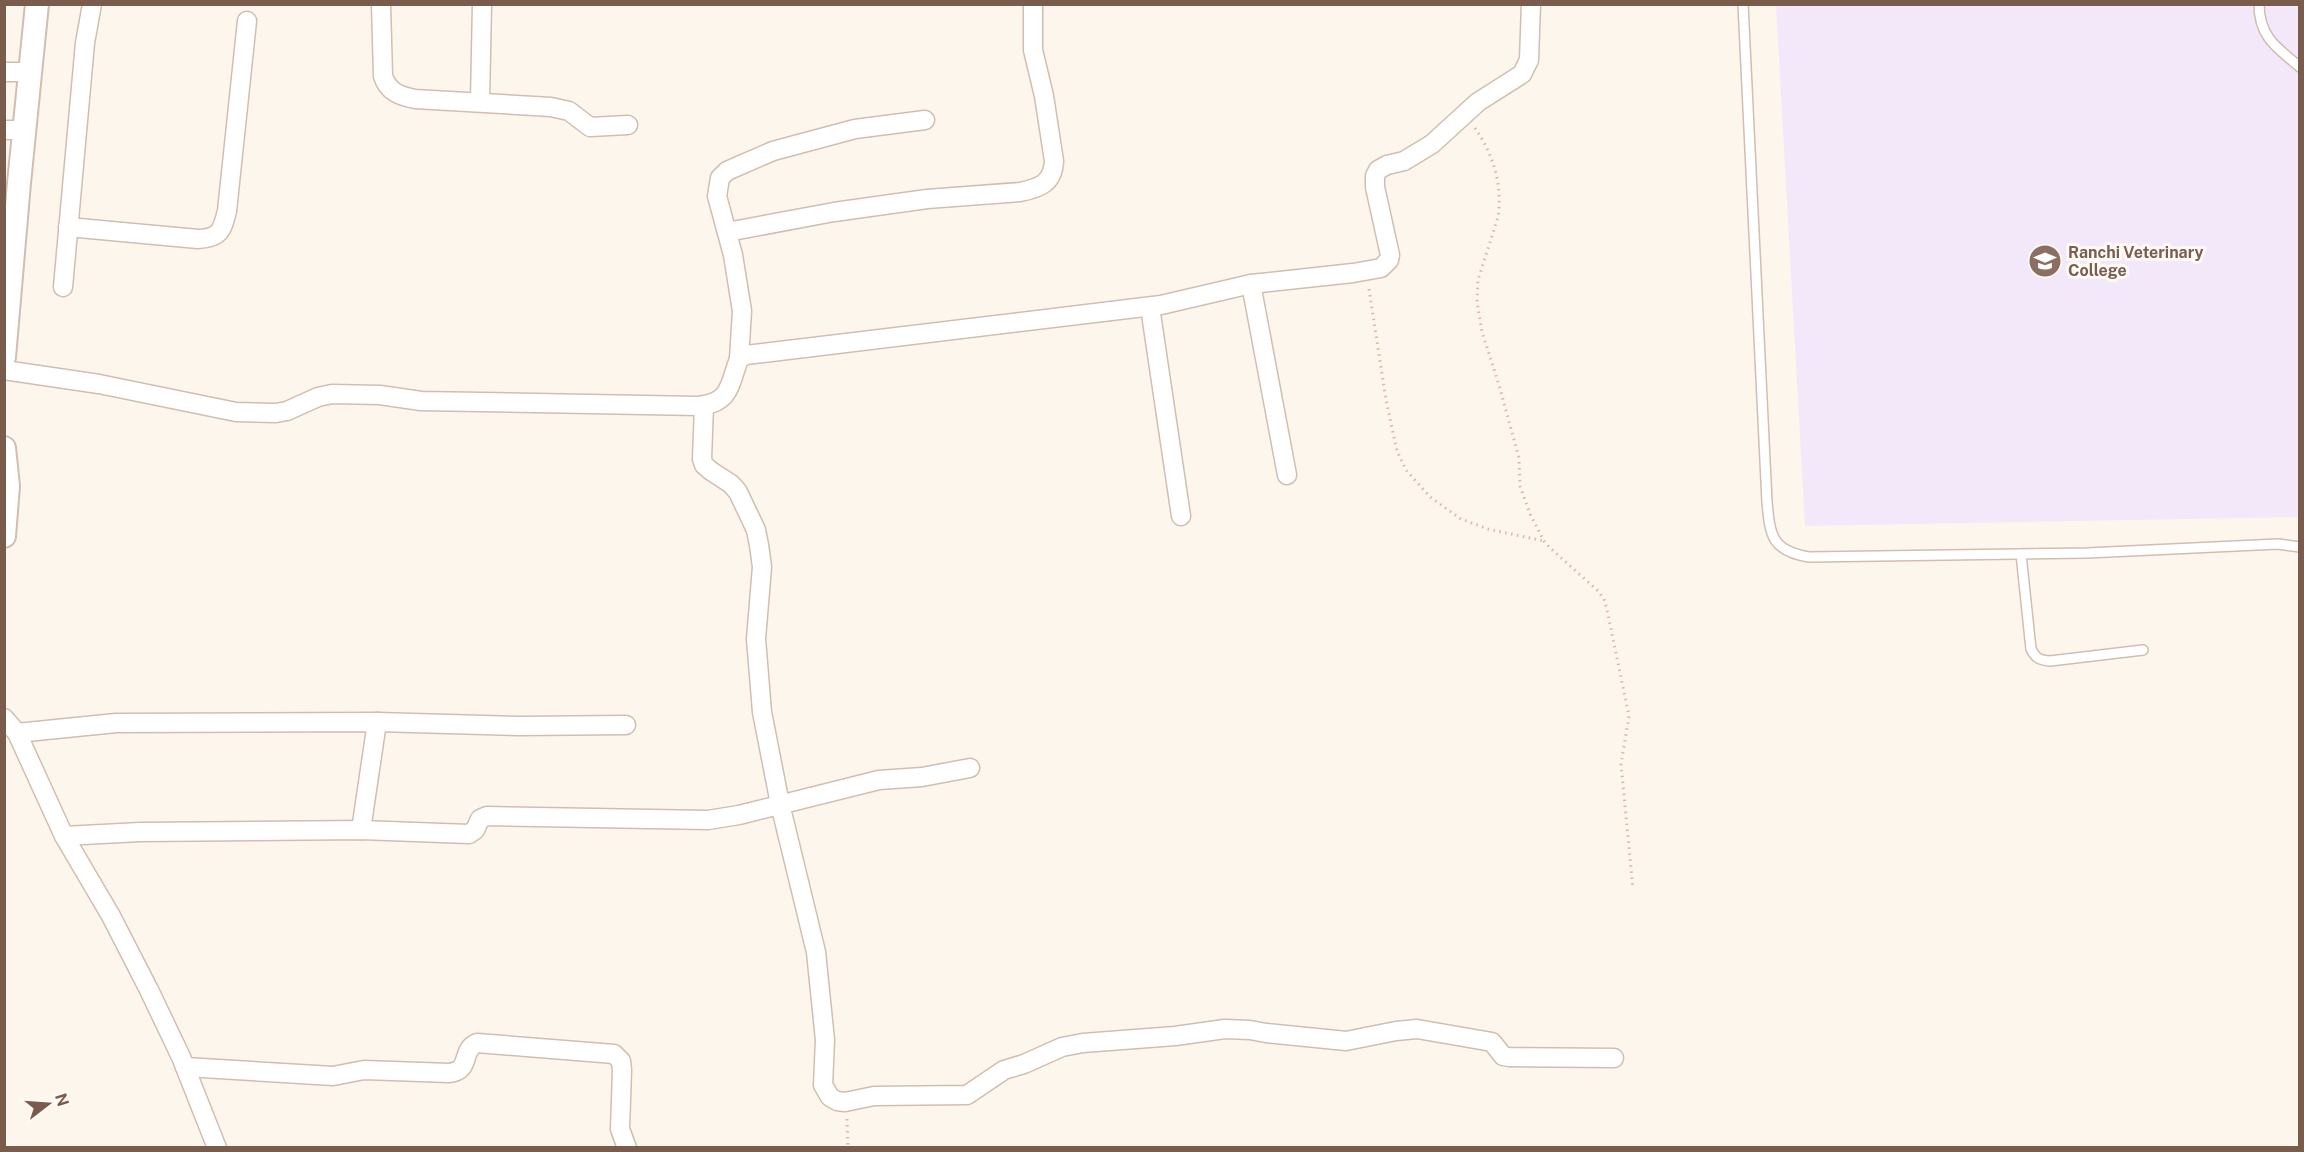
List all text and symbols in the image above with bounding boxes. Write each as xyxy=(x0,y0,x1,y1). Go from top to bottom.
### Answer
school or university icon: Ranchi Veterinary College xyxy=(2027,243,2063,279)
place label: Ranchi Veterinary College xyxy=(2068,243,2203,280)
north arrow xyxy=(18,1074,78,1134)
text: N xyxy=(51,1091,73,1109)

